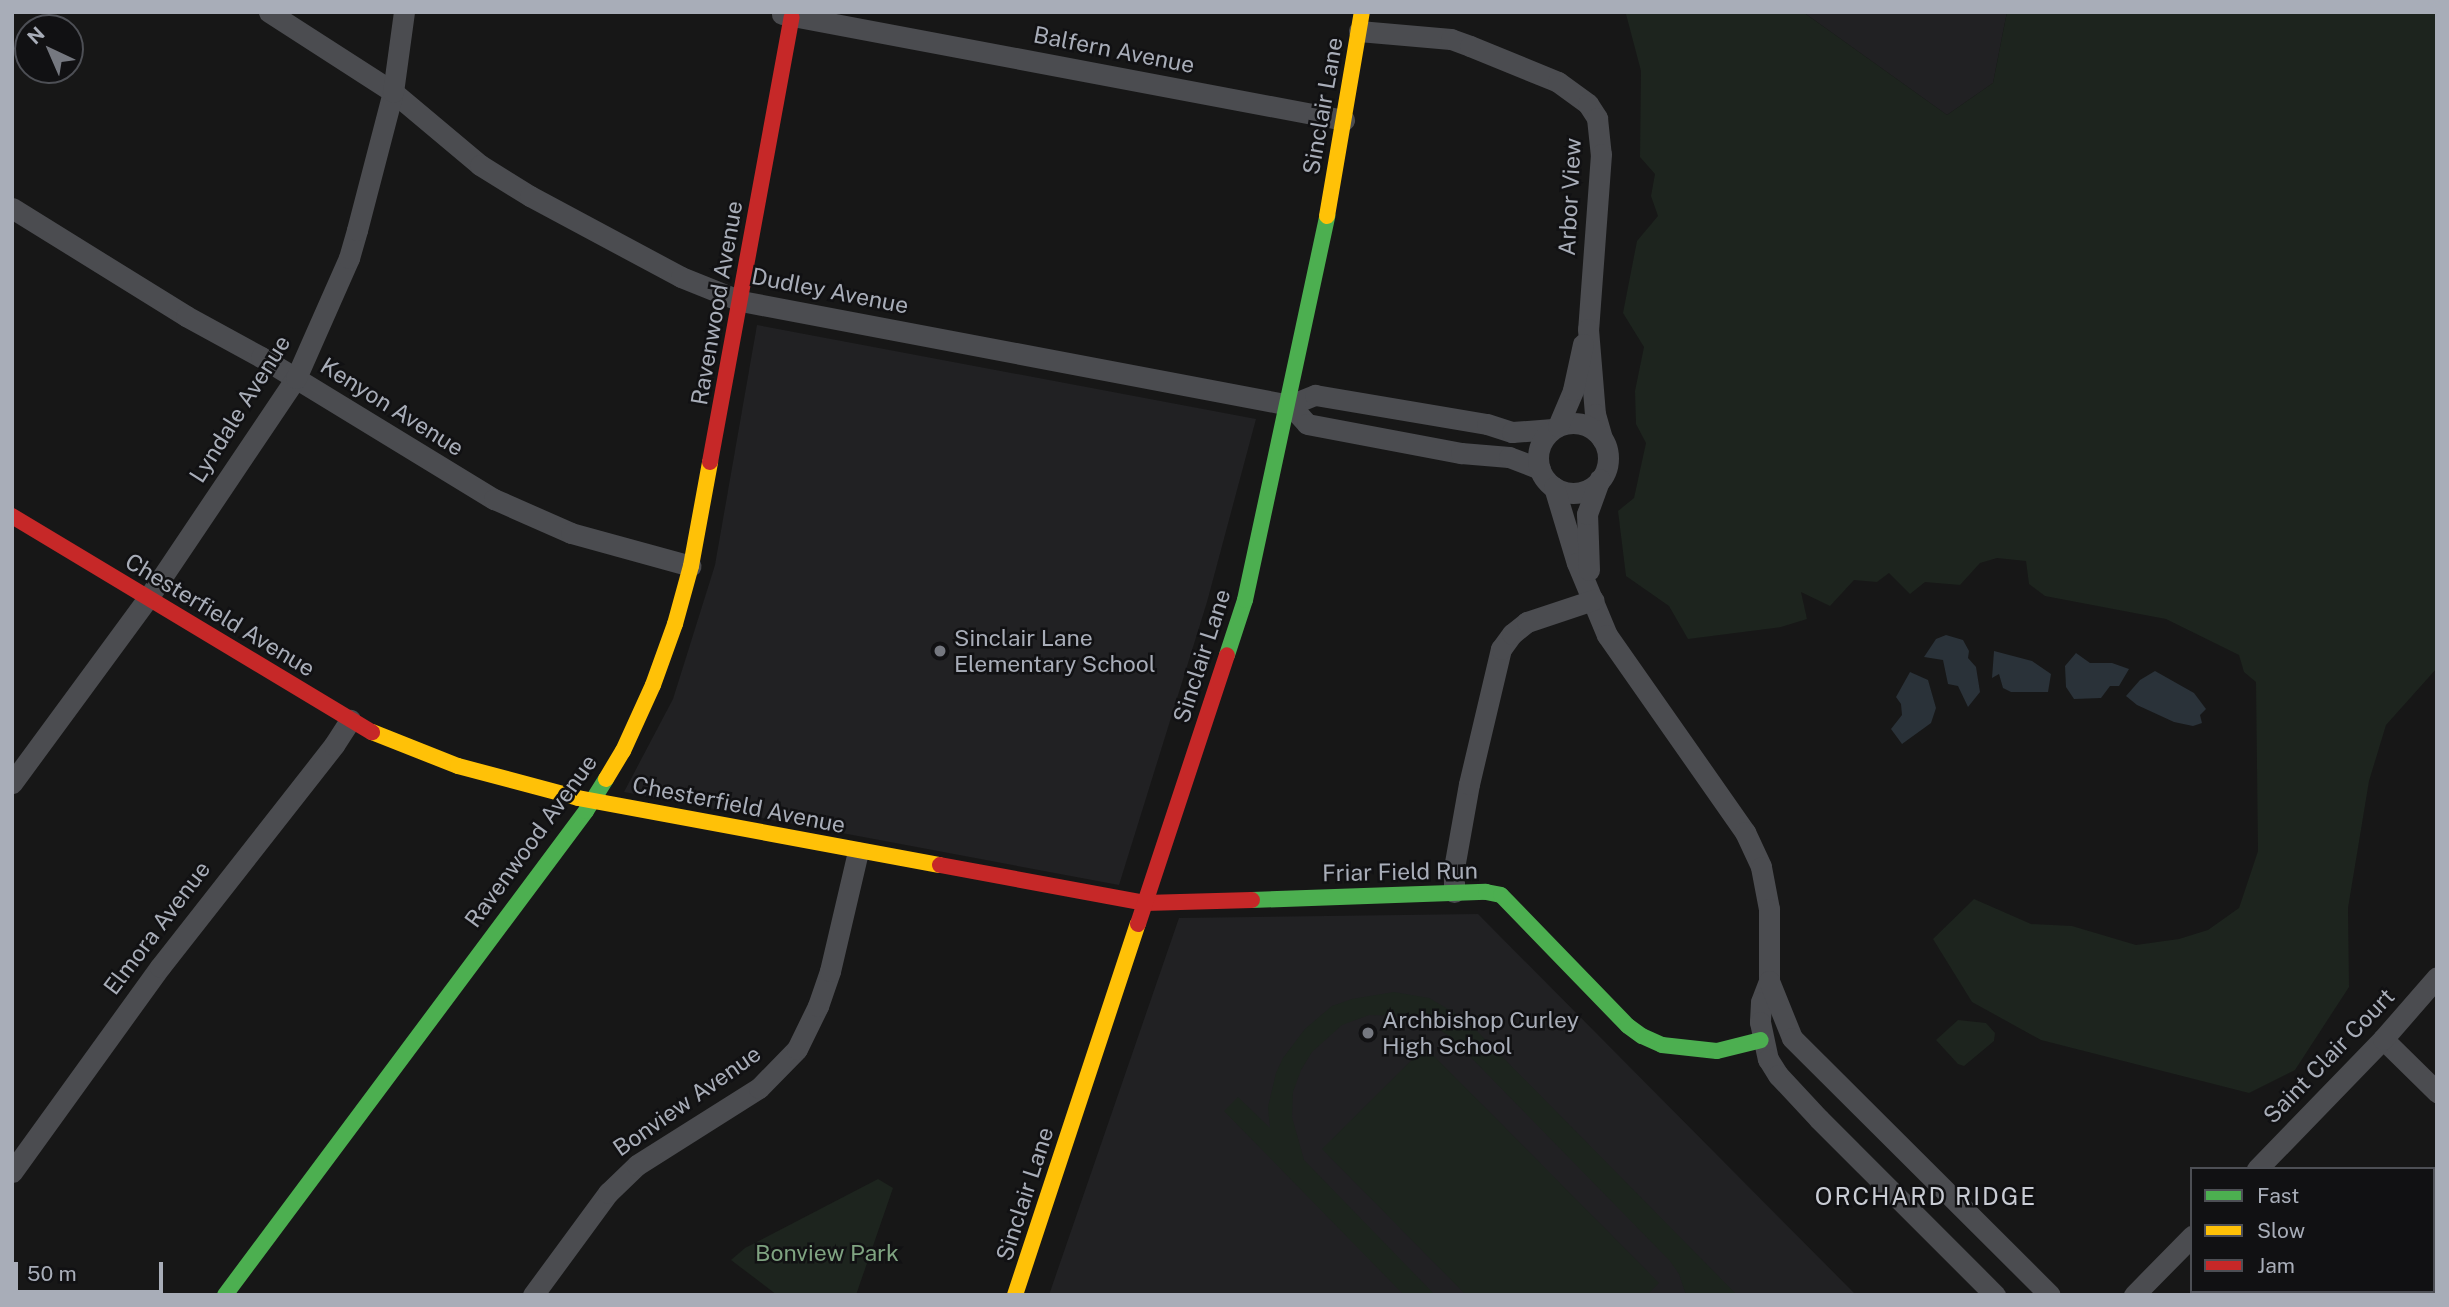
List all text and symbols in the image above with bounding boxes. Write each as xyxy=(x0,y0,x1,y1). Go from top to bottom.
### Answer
north arrow xyxy=(14,14,84,84)
street label: Balfern Avenue xyxy=(1031,21,1197,79)
text: N xyxy=(23,22,49,48)
street label: Sinclair Lane xyxy=(1297,35,1349,177)
street label: Arbor View xyxy=(1553,137,1587,257)
street label: Ravenwood Avenue xyxy=(685,199,749,407)
street label: Dudley Avenue xyxy=(749,262,911,320)
street label: Lyndale Avenue xyxy=(184,330,296,488)
street label: Kenyon Avenue xyxy=(315,352,469,462)
street label: Chesterfield Avenue xyxy=(120,547,320,683)
street label: Sinclair Lane xyxy=(1167,586,1237,726)
place label: Sinclair Lane Elementary School xyxy=(954,624,1156,678)
marker: Sinclair Lane Elementary School xyxy=(932,643,948,659)
street label: Ravenwood Avenue xyxy=(459,749,603,933)
street label: Chesterfield Avenue xyxy=(630,771,848,839)
street label: Elmora Avenue xyxy=(98,856,216,1000)
street label: Friar Field Run xyxy=(1322,857,1478,887)
street label: Saint Clair Court xyxy=(2258,983,2400,1129)
place label: Archbishop Curley High School xyxy=(1382,1006,1579,1060)
marker: Archbishop Curley High School xyxy=(1360,1025,1376,1041)
street label: Bonview Avenue xyxy=(608,1040,766,1162)
street label: Sinclair Lane xyxy=(990,1124,1060,1264)
legend xyxy=(2190,1167,2435,1293)
district label: ORCHARD RIDGE xyxy=(1816,1183,2036,1211)
text: Fast xyxy=(2257,1183,2299,1208)
text: Slow xyxy=(2257,1218,2305,1243)
park label: Bonview Park xyxy=(755,1239,899,1267)
scale bar xyxy=(18,1248,166,1292)
text: Jam xyxy=(2257,1253,2295,1278)
text: 50 m xyxy=(27,1261,77,1286)

